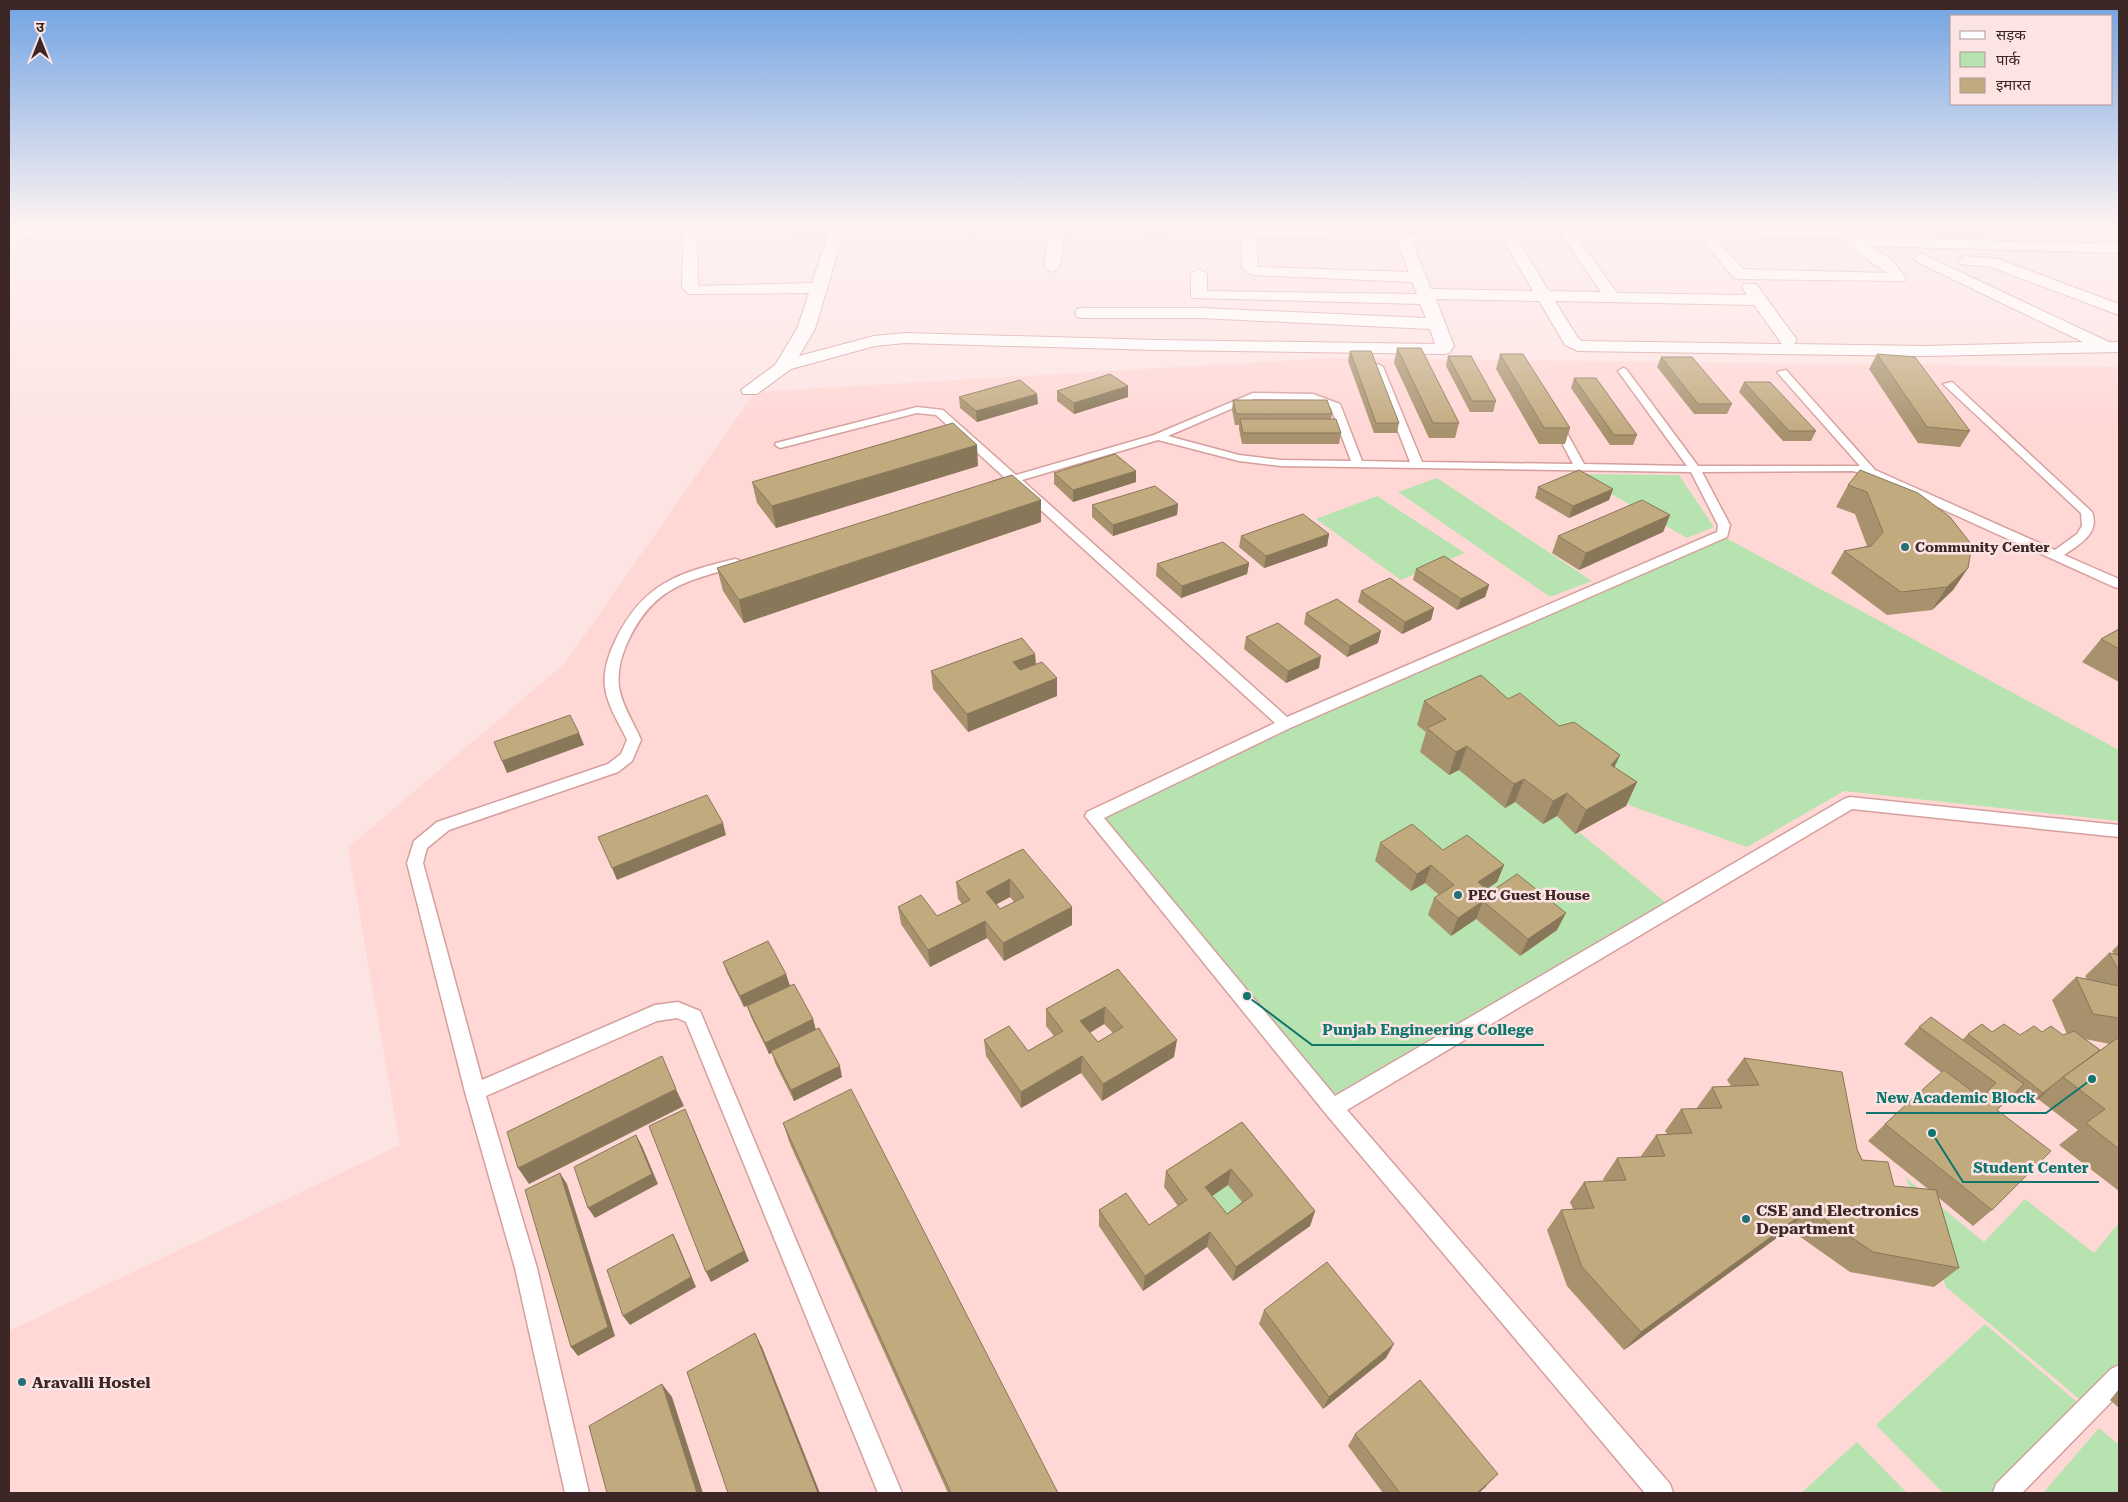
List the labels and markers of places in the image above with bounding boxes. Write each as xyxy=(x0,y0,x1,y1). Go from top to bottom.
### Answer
place label: Community Center xyxy=(1915,539,2050,555)
marker: Community Center xyxy=(1899,541,1911,553)
place label: PEC Guest House xyxy=(1468,887,1590,903)
marker: PEC Guest House xyxy=(1452,889,1464,901)
callout: Punjab Engineering College xyxy=(1312,1015,1544,1045)
callout: New Academic Block xyxy=(1866,1083,2046,1113)
callout: Student Center xyxy=(1963,1152,2099,1182)
place label: CSE and Electronics Department xyxy=(1756,1201,1919,1238)
marker: CSE and Electronics Department xyxy=(1740,1213,1752,1225)
place label: Aravalli Hostel xyxy=(32,1373,151,1392)
marker: Aravalli Hostel xyxy=(16,1376,28,1388)

